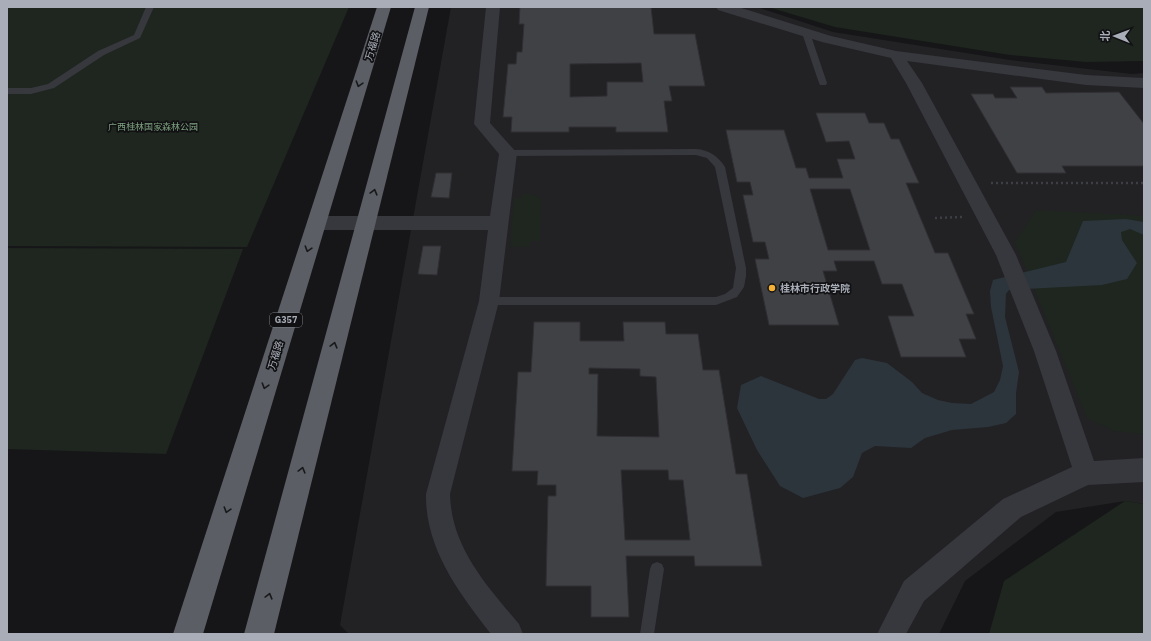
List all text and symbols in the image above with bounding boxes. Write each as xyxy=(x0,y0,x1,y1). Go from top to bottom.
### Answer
north arrow xyxy=(1095,16,1135,56)
street label: 万福路 xyxy=(362,30,383,62)
text: 北 xyxy=(1098,30,1112,41)
one-way arrow xyxy=(355,81,364,88)
park label: 广西桂林国家森林公园 xyxy=(108,121,198,132)
one-way arrow xyxy=(369,188,378,195)
one-way arrow xyxy=(304,245,313,252)
place label: 桂林市行政学院 xyxy=(780,282,850,295)
marker: 桂林市行政学院 xyxy=(767,283,777,293)
road number: G357 xyxy=(270,313,302,327)
street label: 万福路 xyxy=(265,339,286,371)
one-way arrow xyxy=(330,341,338,348)
one-way arrow xyxy=(261,382,270,389)
one-way arrow xyxy=(297,467,306,474)
one-way arrow xyxy=(223,506,232,513)
one-way arrow xyxy=(264,593,273,600)

